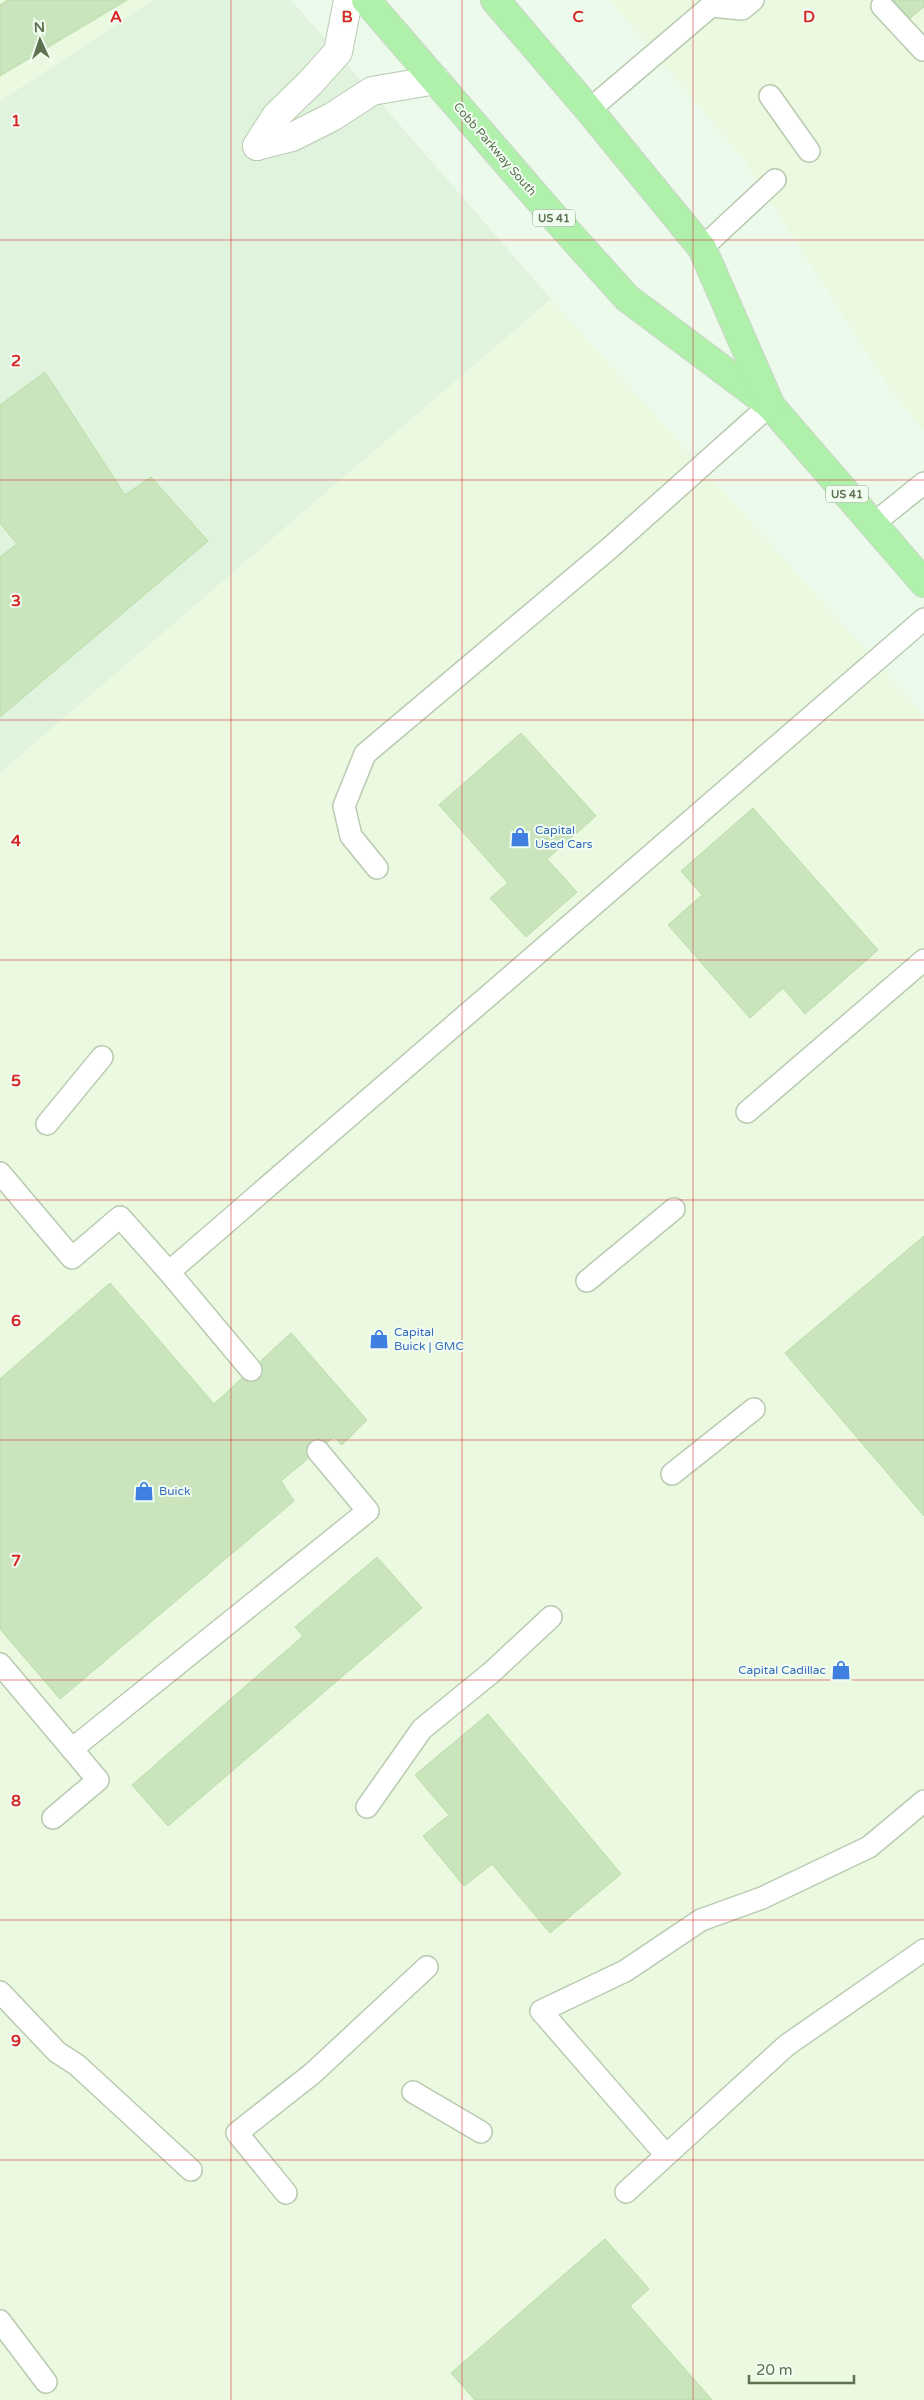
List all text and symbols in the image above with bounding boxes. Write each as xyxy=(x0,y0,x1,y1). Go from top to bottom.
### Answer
text: A xyxy=(110,7,122,27)
text: B xyxy=(341,7,353,27)
text: C xyxy=(572,7,584,27)
text: D xyxy=(803,7,815,27)
north arrow xyxy=(15,15,65,65)
text: N xyxy=(33,19,45,36)
street label: Cobb Parkway South xyxy=(451,100,539,198)
text: 1 xyxy=(11,111,21,131)
road number: US 41 xyxy=(533,210,575,227)
text: 2 xyxy=(11,351,21,371)
road number: US 41 xyxy=(826,486,868,502)
text: 3 xyxy=(11,591,21,611)
place label: Capital Used Cars xyxy=(535,823,593,851)
shop icon: Capital Used Cars xyxy=(509,826,531,848)
text: 4 xyxy=(11,831,21,851)
text: 5 xyxy=(11,1071,21,1091)
text: 6 xyxy=(11,1311,21,1331)
place label: Capital Buick | GMC xyxy=(394,1325,464,1353)
shop icon: Capital Buick | GMC xyxy=(368,1328,390,1350)
shop icon: Buick xyxy=(133,1480,155,1502)
place label: Buick xyxy=(159,1484,191,1498)
text: 7 xyxy=(11,1551,21,1571)
shop icon: Capital Cadillac xyxy=(830,1659,852,1681)
place label: Capital Cadillac xyxy=(738,1663,826,1677)
text: 8 xyxy=(11,1791,21,1811)
text: 9 xyxy=(11,2031,21,2051)
scale bar xyxy=(749,2352,854,2384)
text: 20 m xyxy=(756,2361,793,2379)

